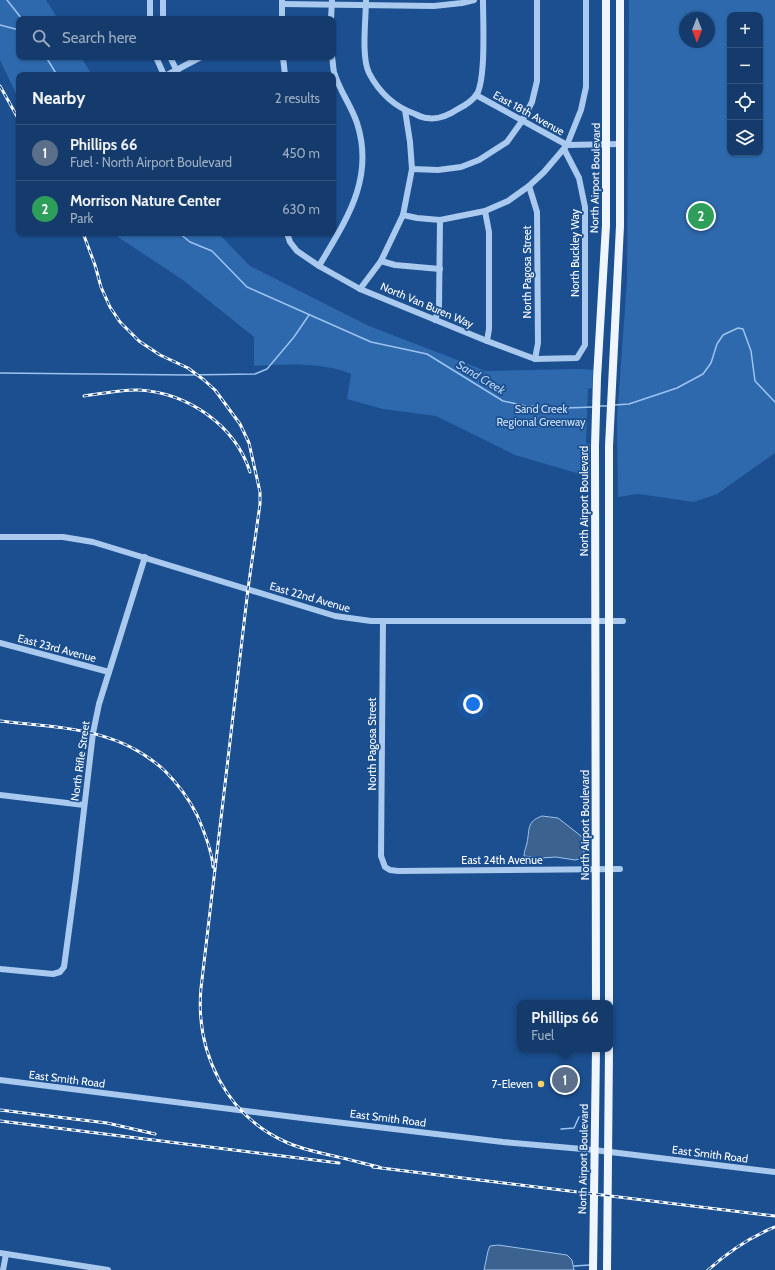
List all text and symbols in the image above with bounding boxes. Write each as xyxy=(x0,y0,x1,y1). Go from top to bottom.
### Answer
north arrow xyxy=(679,12,715,48)
map controls xyxy=(727,12,763,156)
button: + xyxy=(727,12,763,48)
search box xyxy=(16,16,336,60)
icon: search xyxy=(30,27,52,49)
text: Search here xyxy=(62,29,137,47)
button: − xyxy=(727,48,763,84)
button: locate xyxy=(727,84,763,120)
text: Nearby xyxy=(32,88,85,108)
street label: East 18th Avenue xyxy=(491,88,567,139)
text: 2 results xyxy=(275,90,320,106)
button: layers xyxy=(727,120,763,156)
street label: North Airport Boulevard xyxy=(587,123,603,233)
text: Phillips 66 xyxy=(70,136,137,154)
text: 1 xyxy=(43,145,47,161)
text: 450 m xyxy=(282,145,320,161)
text: Fuel · North Airport Boulevard xyxy=(70,154,232,170)
text: Morrison Nature Center xyxy=(70,192,221,210)
text: 2 xyxy=(42,201,48,217)
text: 630 m xyxy=(282,201,320,217)
pin: 2 xyxy=(688,201,714,231)
street label: North Buckley Way xyxy=(568,208,582,297)
text: Park xyxy=(70,210,93,226)
street label: North Pagosa Street xyxy=(520,225,534,318)
street label: North Van Buren Way xyxy=(378,279,476,331)
water label: Sand Creek xyxy=(454,357,509,398)
park label: Sand Creek Regional Greenway xyxy=(496,402,586,429)
street label: North Airport Boulevard xyxy=(577,446,591,556)
street label: East 22nd Avenue xyxy=(268,579,352,615)
street label: East 23rd Avenue xyxy=(16,631,98,665)
your location xyxy=(463,694,483,714)
street label: North Pagosa Street xyxy=(365,697,379,790)
street label: North Rifle Street xyxy=(67,720,93,802)
street label: North Airport Boulevard xyxy=(578,770,592,880)
street label: East 24th Avenue xyxy=(461,853,543,867)
popup xyxy=(517,1000,613,1052)
text: Phillips 66 xyxy=(531,1009,599,1027)
text: Fuel xyxy=(531,1027,554,1043)
pin: 1 xyxy=(552,1065,578,1095)
street label: East Smith Road xyxy=(28,1067,106,1091)
place label: 7-Eleven xyxy=(492,1077,533,1091)
marker: 7-Eleven xyxy=(536,1079,546,1089)
street label: North Airport Boulevard xyxy=(575,1104,591,1214)
street label: East Smith Road xyxy=(349,1106,427,1130)
street label: East Smith Road xyxy=(671,1142,749,1166)

